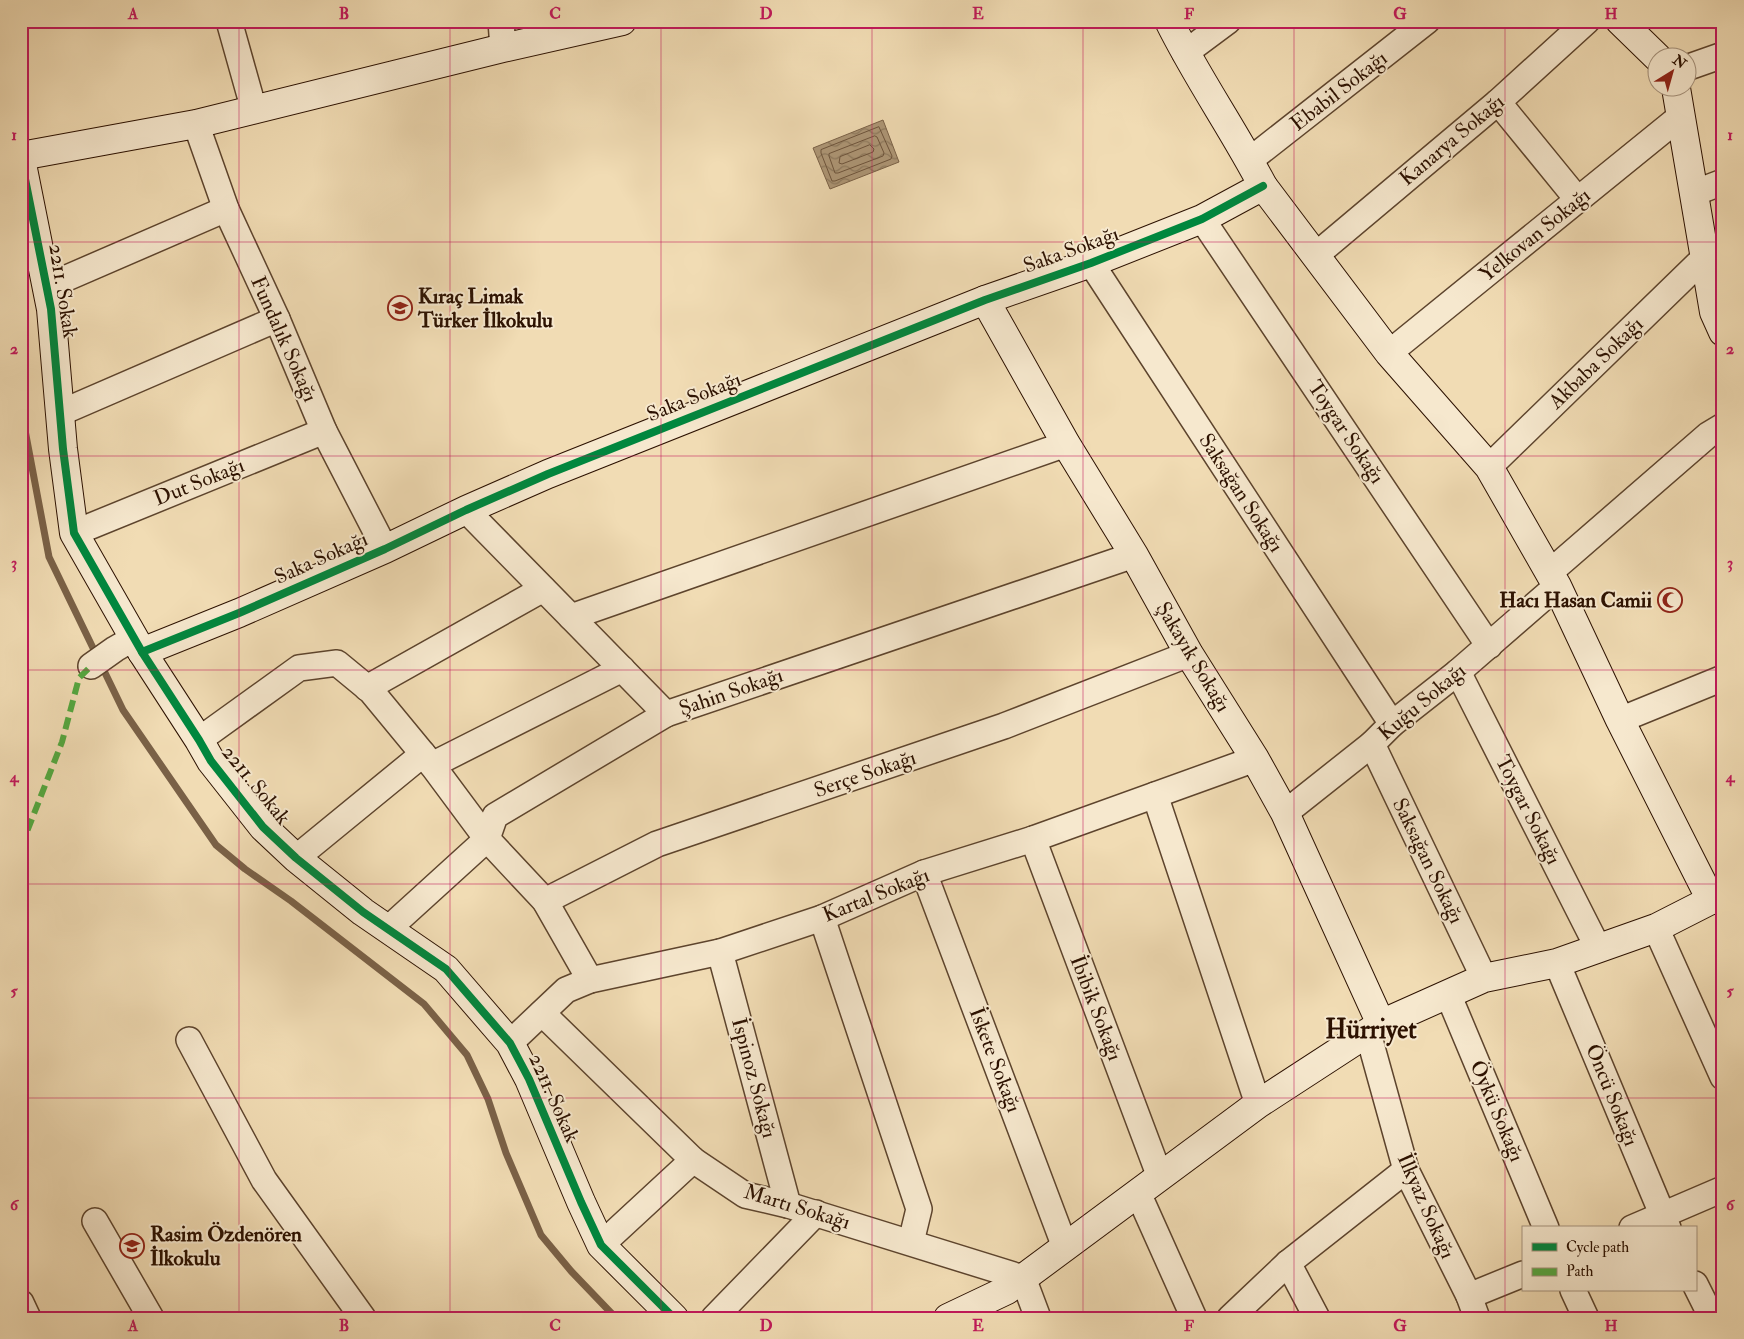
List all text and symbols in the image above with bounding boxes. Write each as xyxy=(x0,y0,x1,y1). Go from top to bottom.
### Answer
text: A xyxy=(127,4,139,24)
text: B xyxy=(339,4,349,24)
text: C xyxy=(549,4,561,24)
text: D xyxy=(759,4,773,24)
text: E xyxy=(972,4,984,24)
text: F xyxy=(1184,4,1194,24)
text: G xyxy=(1393,4,1407,24)
text: H xyxy=(1604,4,1618,24)
street label: Ebabil Sokağı xyxy=(1285,44,1393,137)
north arrow xyxy=(1646,48,1696,98)
text: N xyxy=(1669,51,1690,73)
street label: Kanarya Sokağı xyxy=(1394,88,1510,192)
text: 1 xyxy=(11,125,17,145)
text: 1 xyxy=(1727,125,1733,145)
street label: Yelkovan Sokağı xyxy=(1474,182,1596,288)
street label: Saka Sokağı xyxy=(1020,220,1123,280)
street label: 2211. Sokak xyxy=(42,242,84,340)
street label: Fundalık Sokağı xyxy=(244,272,324,406)
place label: Kıraç Limak Türker İlkokulu xyxy=(417,283,553,334)
school or university icon: Kıraç Limak Türker İlkokulu xyxy=(387,295,413,321)
street label: Akbaba Sokağı xyxy=(1542,311,1649,416)
text: 2 xyxy=(10,339,18,359)
text: 2 xyxy=(1726,339,1734,359)
street label: Saka Sokağı xyxy=(643,366,745,428)
street label: Toygar Sokağı xyxy=(1301,375,1391,489)
street label: Saksağan Sokağı xyxy=(1193,428,1290,558)
street label: Dut Sokağı xyxy=(150,451,249,512)
street label: Saka Sokağı xyxy=(270,525,372,591)
text: 3 xyxy=(11,553,17,573)
text: 3 xyxy=(1727,553,1733,573)
place label: Hacı Hasan Camii xyxy=(1499,587,1652,614)
mosque icon: Hacı Hasan Camii xyxy=(1657,587,1683,613)
street label: Şakayık Sokağı xyxy=(1149,597,1237,717)
street label: Kuğu Sokağı xyxy=(1372,657,1472,747)
street label: Şahin Sokağı xyxy=(675,661,787,722)
street label: 2211. Sokak xyxy=(216,740,296,830)
street label: Serçe Sokağı xyxy=(810,744,920,804)
street label: Toygar Sokağı xyxy=(1489,751,1567,870)
text: 4 xyxy=(9,767,20,787)
text: 4 xyxy=(1725,767,1736,787)
street label: Saksağan Sokağı xyxy=(1386,794,1470,929)
street label: Kartal Sokağı xyxy=(819,861,934,929)
street label: İbibik Sokağı xyxy=(1064,952,1129,1065)
text: 5 xyxy=(10,981,18,1001)
text: 5 xyxy=(1726,981,1734,1001)
street label: İskete Sokağı xyxy=(963,1004,1028,1117)
district label: Hürriyet xyxy=(1325,1014,1417,1047)
street label: İspinoz Sokağı xyxy=(725,1015,783,1141)
street label: Öncü Sokağı xyxy=(1579,1040,1645,1150)
street label: 2211. Sokak xyxy=(522,1049,586,1147)
street label: Öykü Sokağı xyxy=(1464,1056,1531,1166)
street label: İlkyaz Sokağı xyxy=(1391,1149,1461,1263)
street label: Martı Sokağı xyxy=(741,1178,854,1236)
text: 6 xyxy=(10,1195,20,1215)
text: 6 xyxy=(1726,1195,1736,1215)
place label: Rasim Özdenören İlkokulu xyxy=(150,1221,302,1272)
legend xyxy=(1522,1226,1696,1292)
school or university icon: Rasim Özdenören İlkokulu xyxy=(119,1233,145,1259)
text: Cycle path xyxy=(1566,1238,1629,1258)
text: Path xyxy=(1566,1262,1593,1281)
text: A xyxy=(127,1316,139,1336)
text: B xyxy=(339,1316,349,1336)
text: C xyxy=(549,1316,561,1336)
text: D xyxy=(759,1316,773,1336)
text: E xyxy=(972,1316,984,1336)
text: F xyxy=(1184,1316,1194,1336)
text: G xyxy=(1393,1316,1407,1336)
text: H xyxy=(1604,1316,1618,1336)

